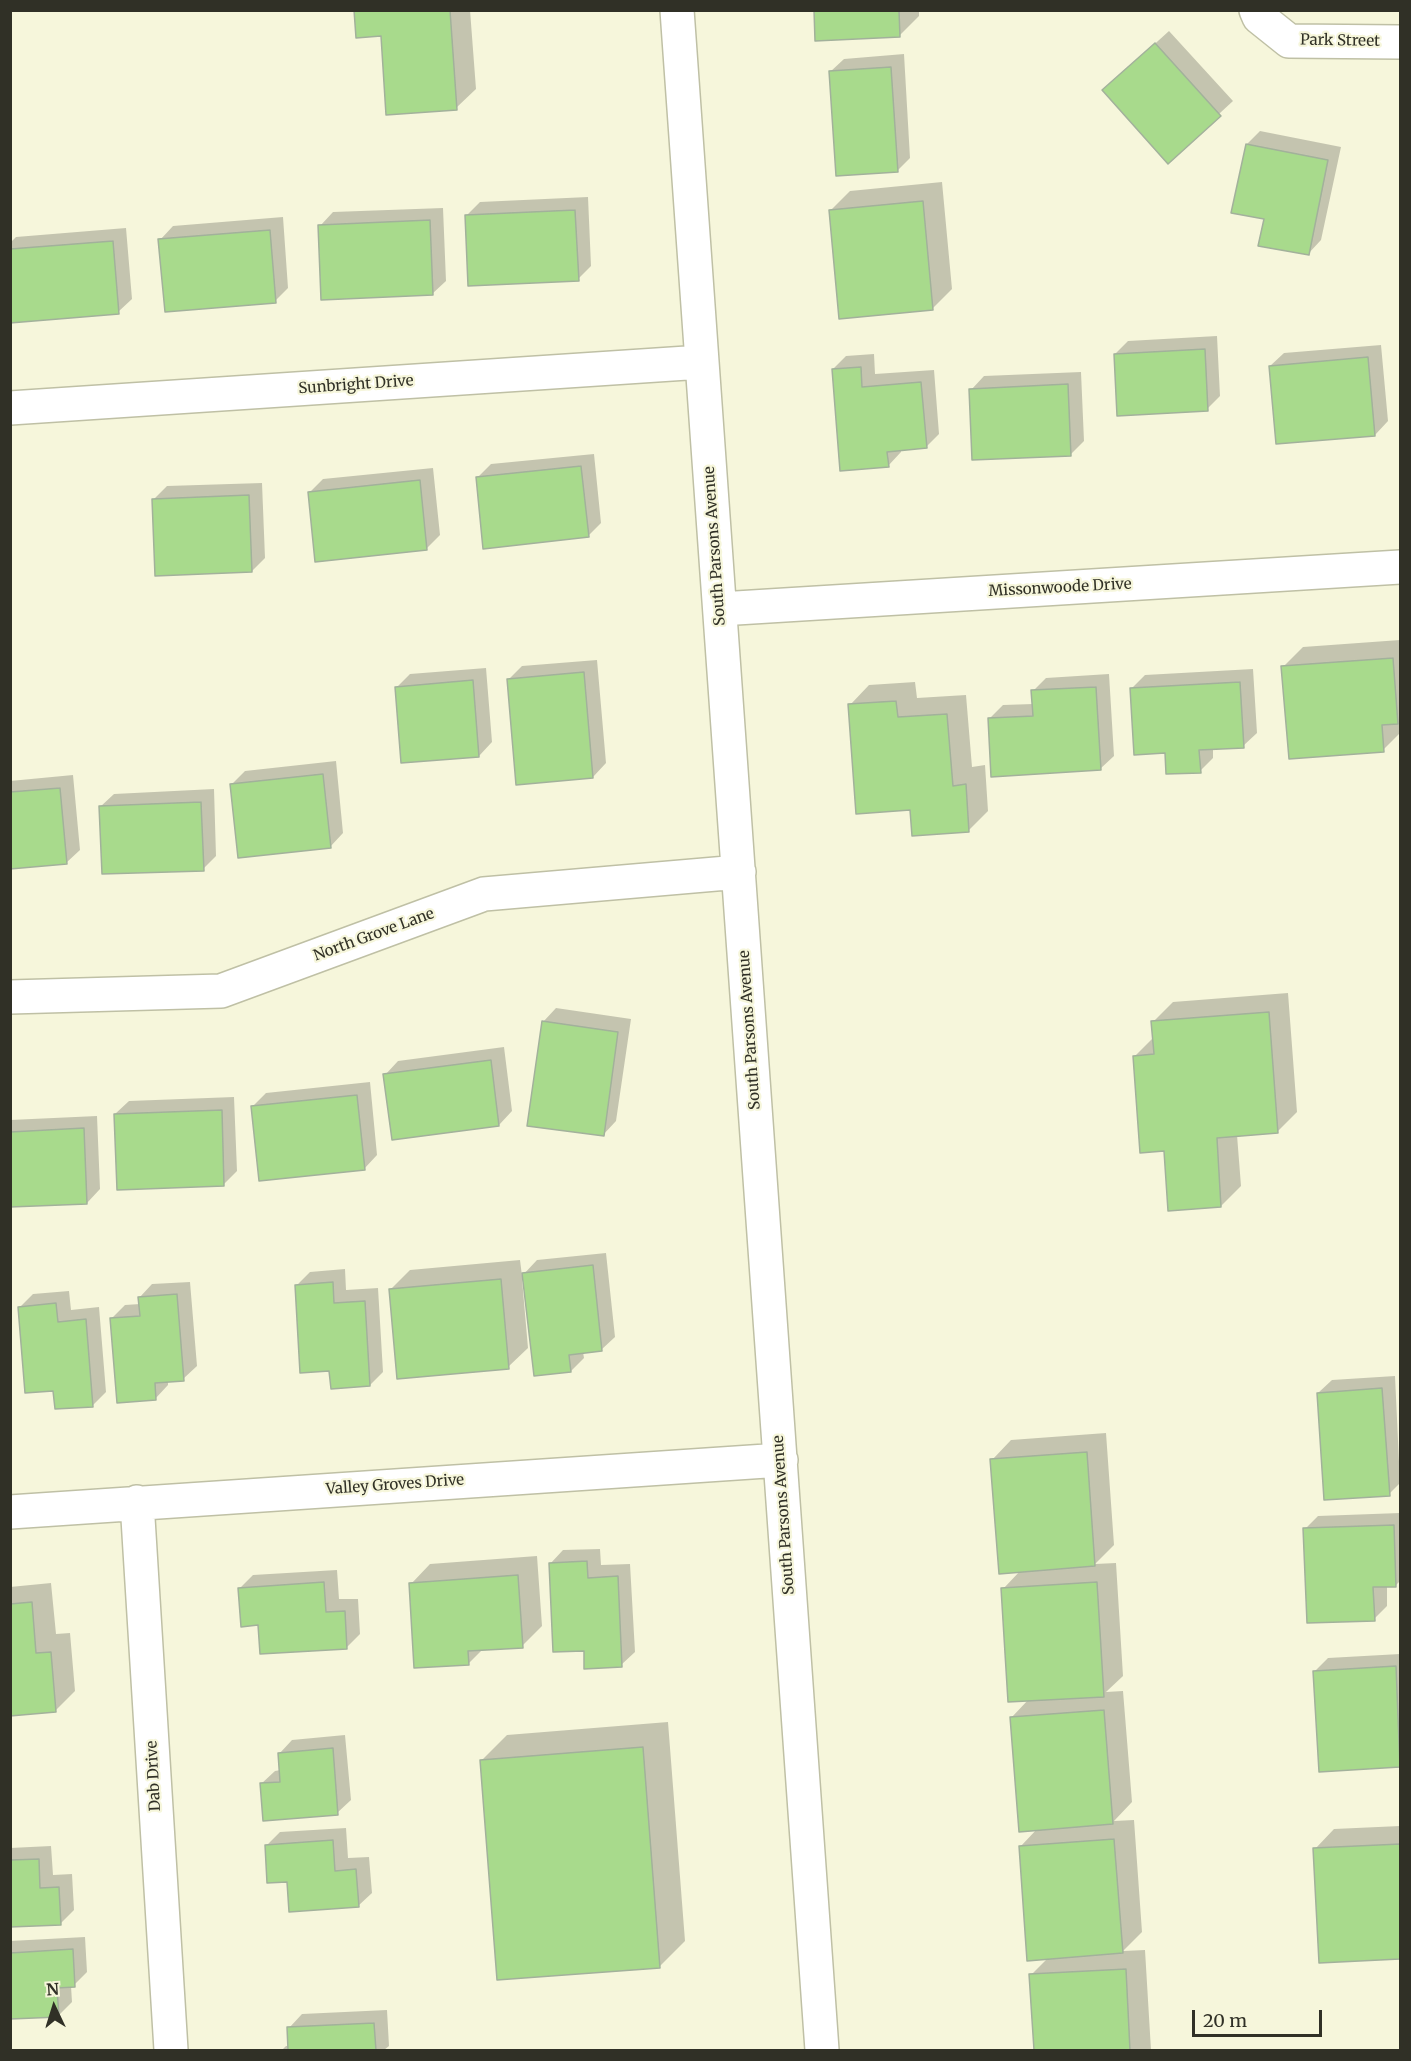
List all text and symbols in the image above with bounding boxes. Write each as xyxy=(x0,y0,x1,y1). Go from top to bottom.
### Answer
street label: Park Street xyxy=(1300,31,1380,51)
street label: Sunbright Drive xyxy=(298,372,414,398)
street label: South Parsons Avenue xyxy=(700,466,730,626)
street label: Missonwoode Drive xyxy=(988,575,1132,601)
street label: North Grove Lane xyxy=(311,905,437,965)
street label: South Parsons Avenue xyxy=(735,950,765,1110)
street label: South Parsons Avenue xyxy=(769,1435,799,1595)
street label: Valley Groves Drive xyxy=(325,1471,465,1499)
street label: Dab Drive xyxy=(143,1740,165,1812)
north arrow xyxy=(24,1977,84,2037)
text: N xyxy=(46,1979,60,1999)
scale bar xyxy=(1195,1998,1326,2036)
text: 20 m xyxy=(1203,2009,1247,2032)

